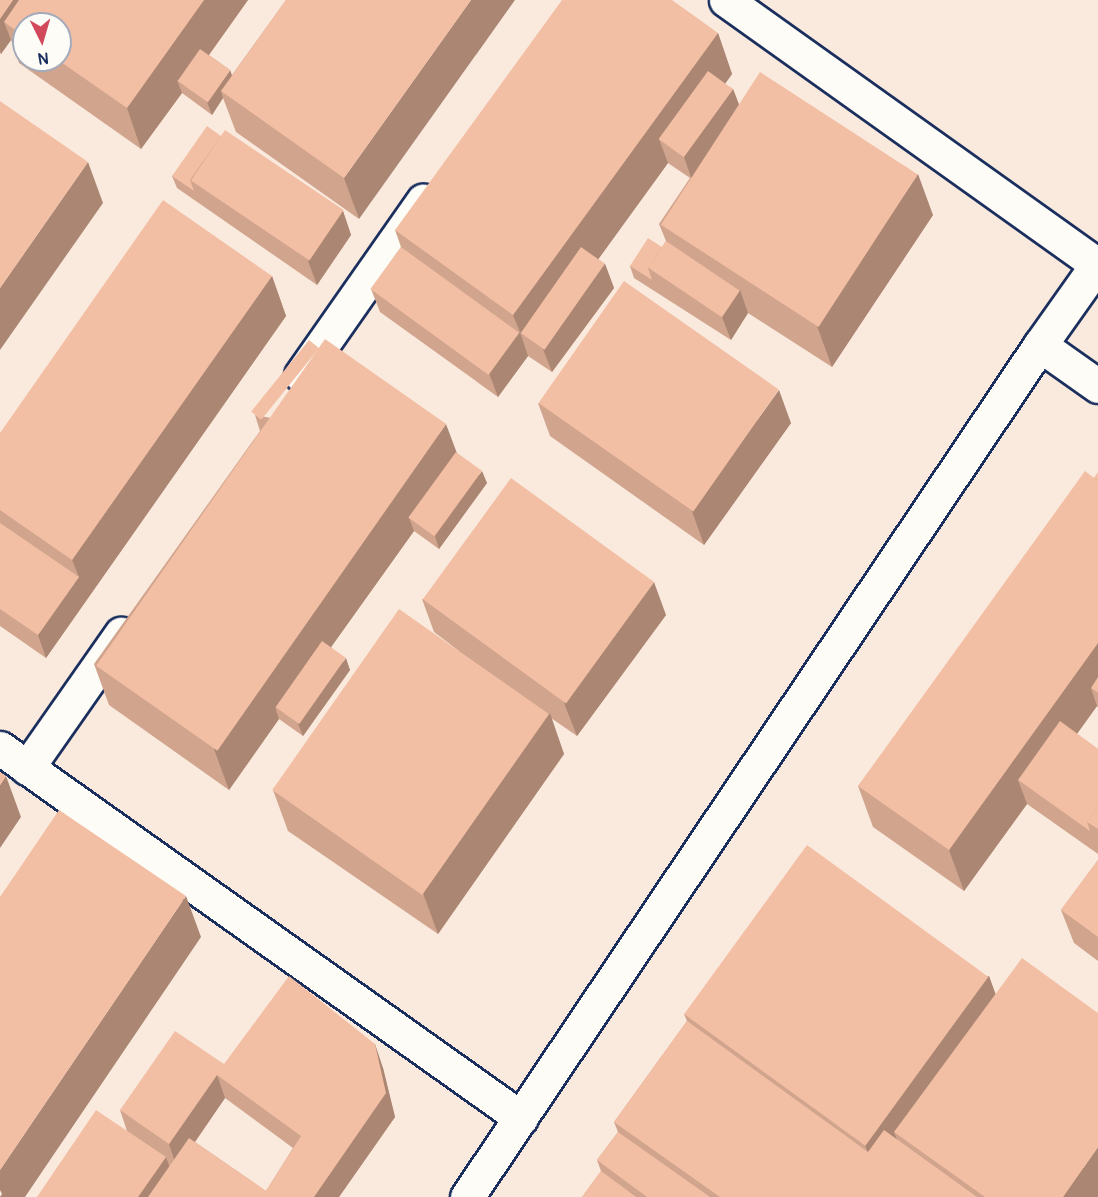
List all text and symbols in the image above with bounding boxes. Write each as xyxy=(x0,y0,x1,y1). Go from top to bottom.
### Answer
north arrow xyxy=(12,12,72,72)
text: N xyxy=(37,48,50,68)

